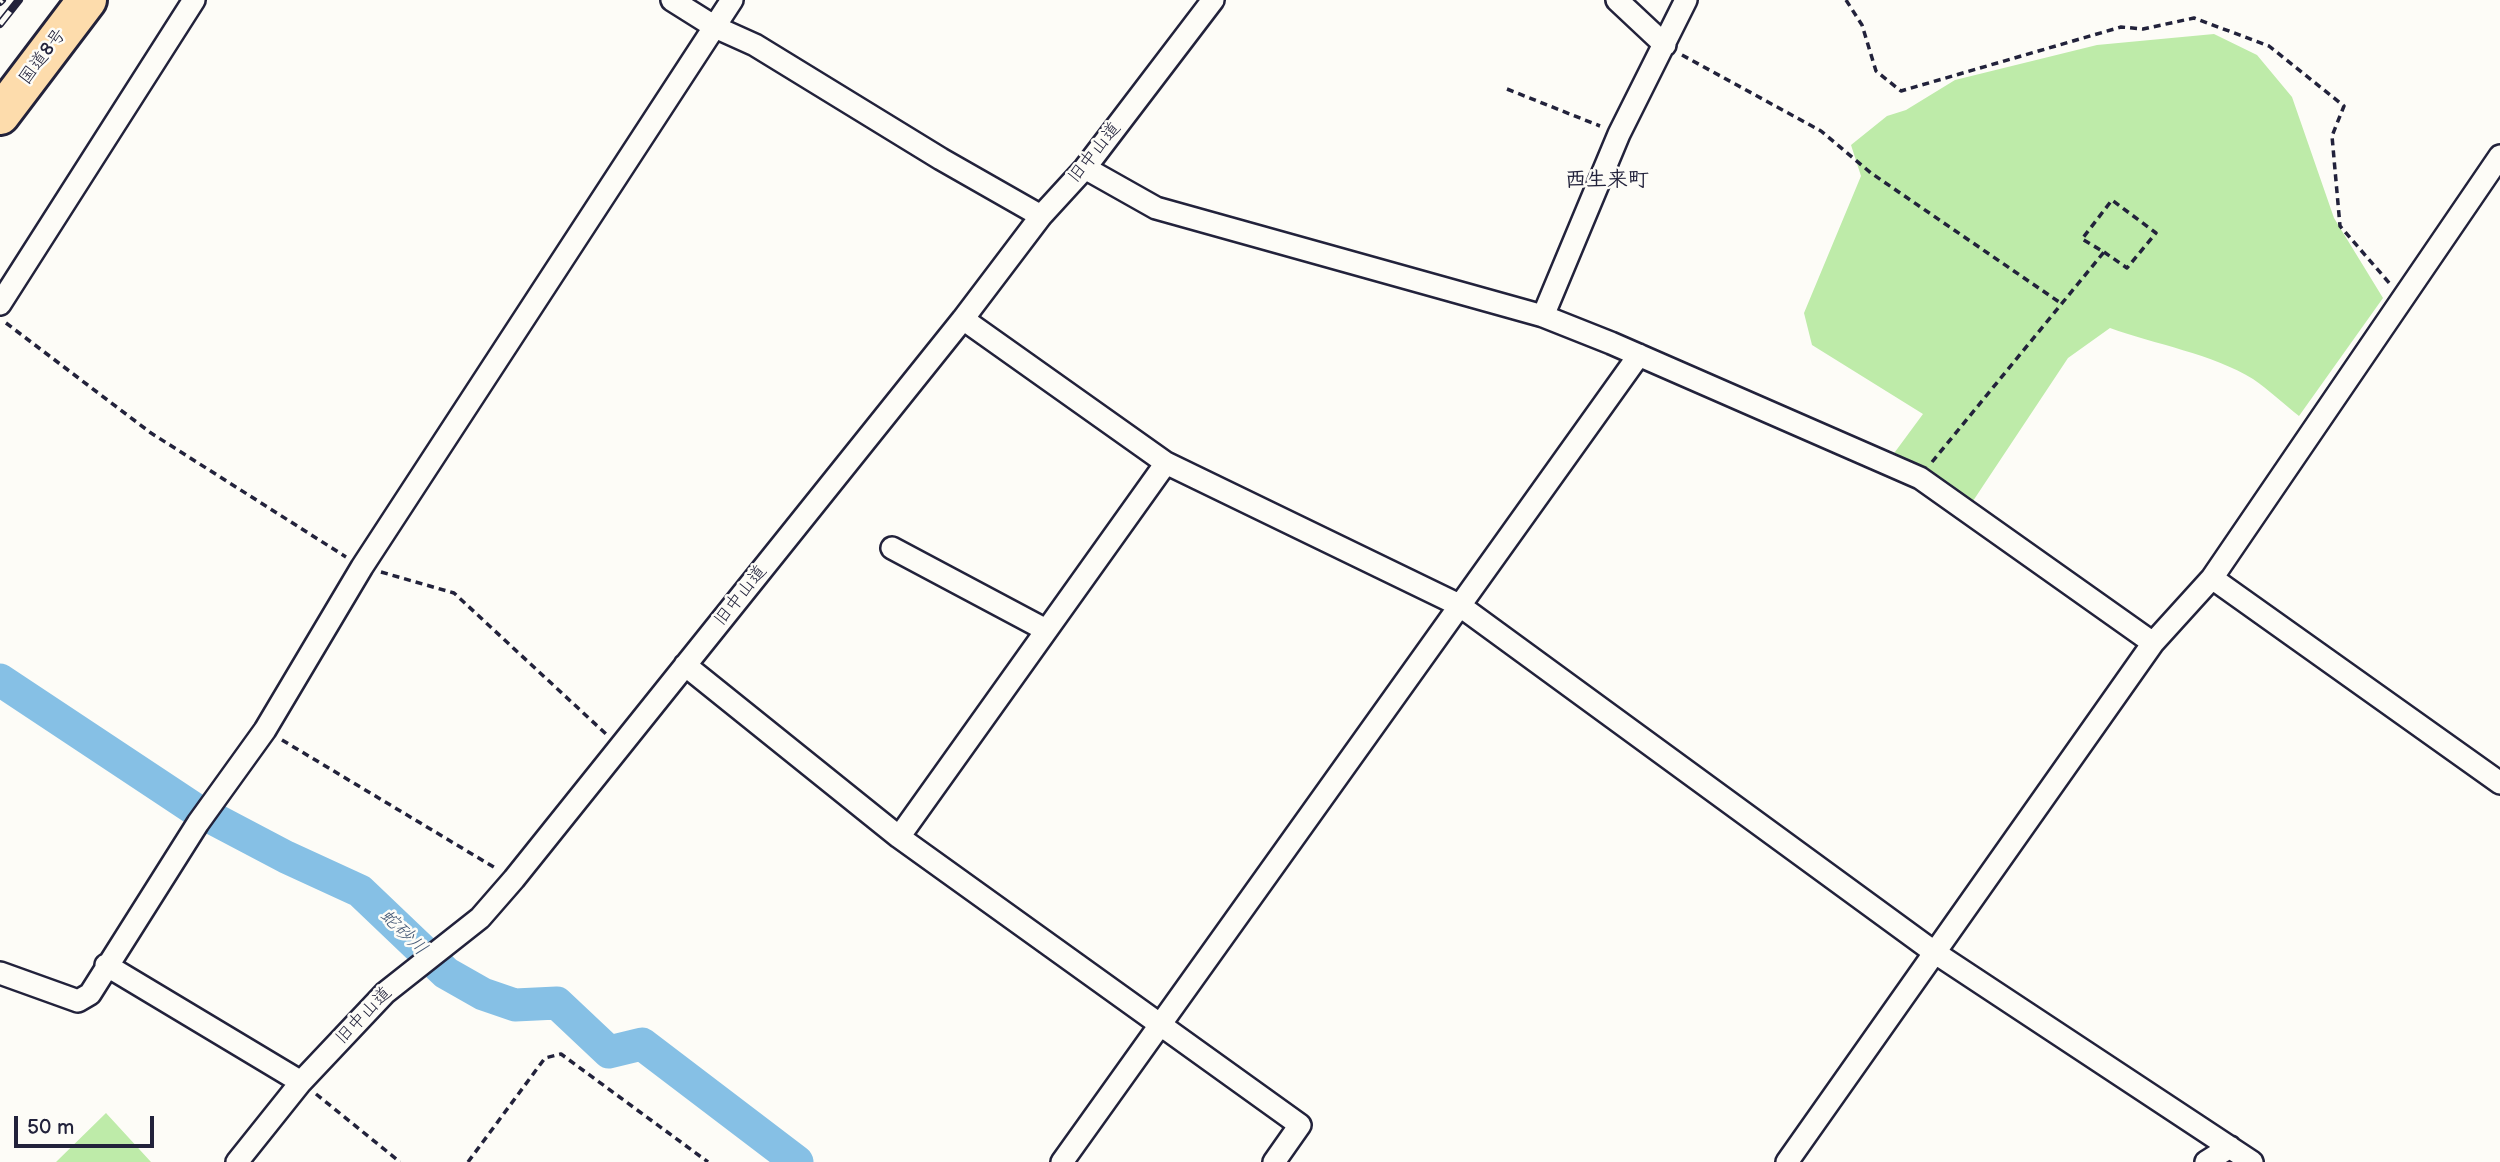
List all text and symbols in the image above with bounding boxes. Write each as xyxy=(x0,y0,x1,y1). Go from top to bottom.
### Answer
street label: 国道8号 xyxy=(15,25,71,89)
street label: 旧中山道 xyxy=(1064,118,1126,188)
district label: 西生来町 xyxy=(1565,168,1649,194)
street label: 旧中山道 xyxy=(710,561,772,631)
water label: 蛇砂川 xyxy=(375,905,431,961)
street label: 旧中山道 xyxy=(331,983,397,1049)
scale bar xyxy=(18,1102,158,1146)
text: 50 m xyxy=(27,1115,74,1140)

